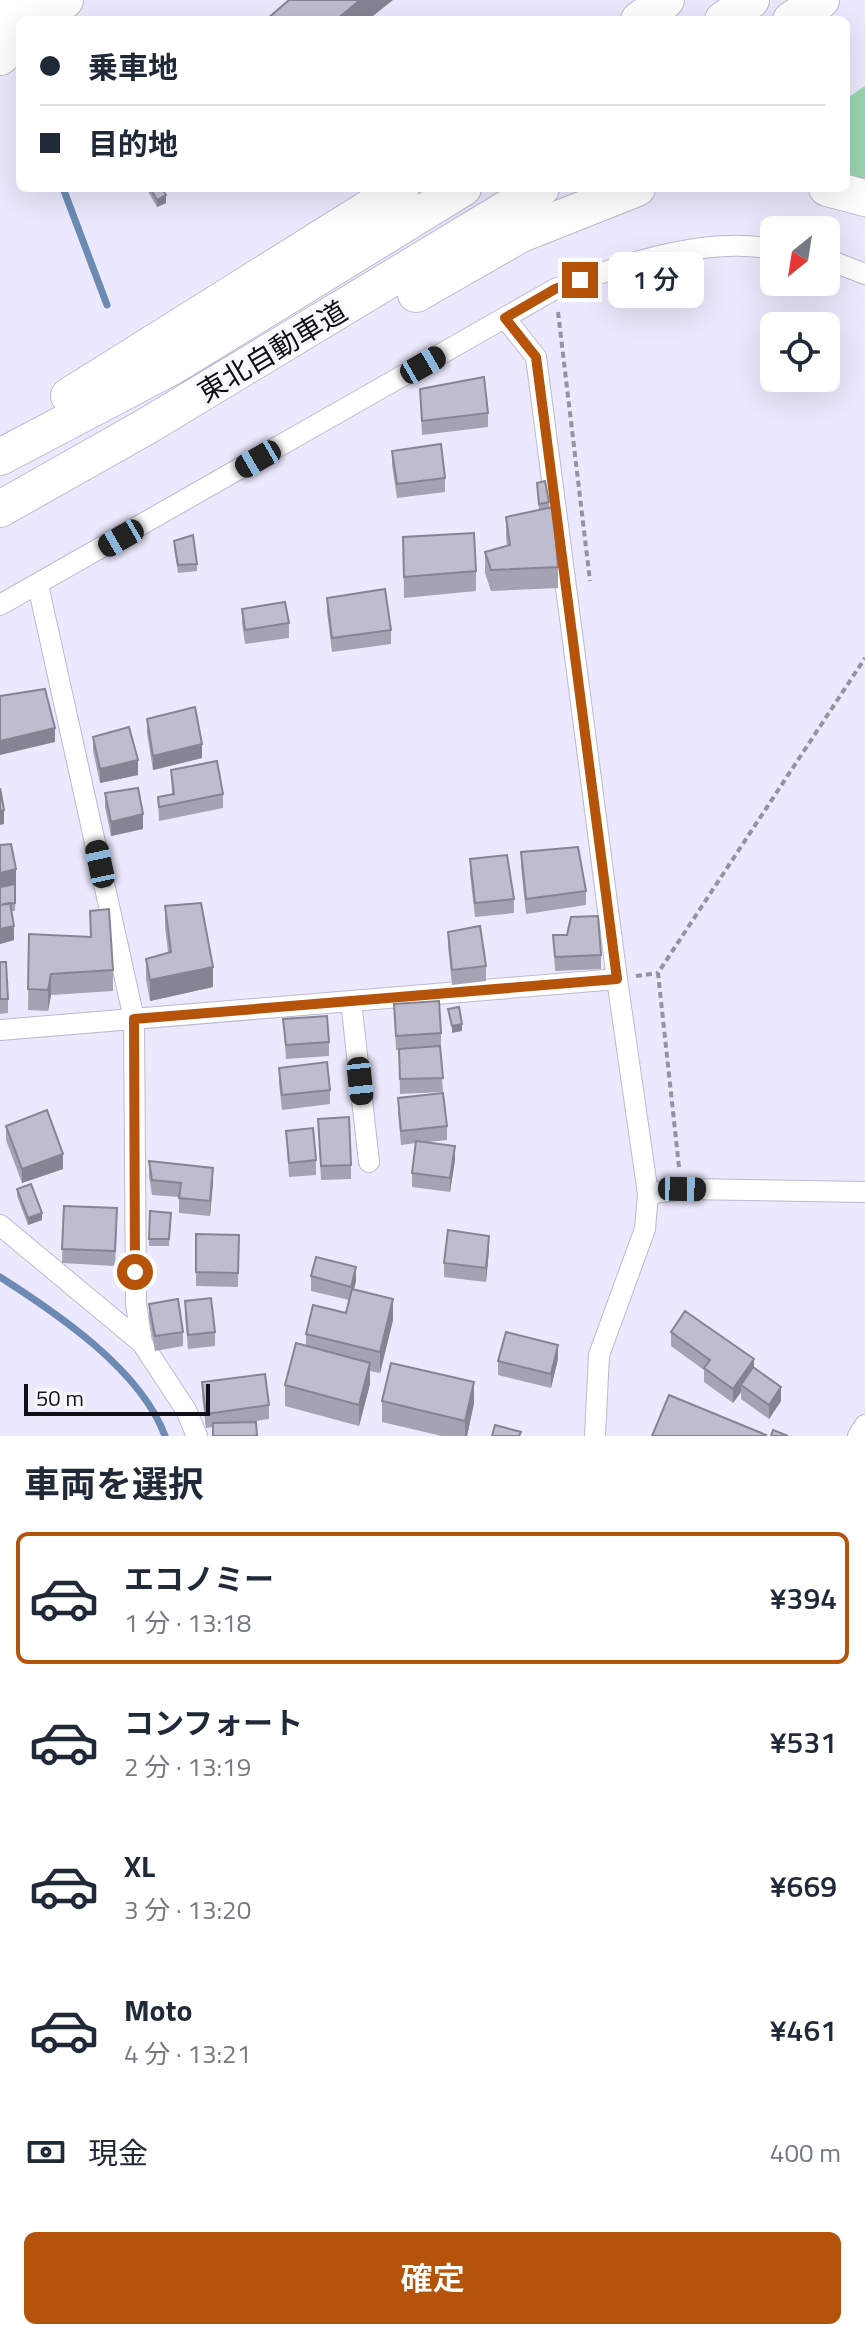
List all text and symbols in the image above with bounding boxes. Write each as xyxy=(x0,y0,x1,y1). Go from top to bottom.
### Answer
text: 乗車地 xyxy=(88,44,178,90)
text: 目的地 xyxy=(88,121,178,167)
north arrow xyxy=(760,216,840,296)
map controls xyxy=(760,216,840,392)
callout: 1 分 xyxy=(608,252,704,308)
text: 1 分 xyxy=(633,260,679,299)
route end xyxy=(562,262,598,298)
street label: 東北自動車道 xyxy=(189,289,355,413)
button: locate xyxy=(760,312,840,392)
car xyxy=(396,343,450,387)
car xyxy=(231,437,285,481)
car xyxy=(94,516,148,560)
car xyxy=(83,838,117,890)
car xyxy=(346,1056,374,1106)
car xyxy=(658,1177,706,1201)
route start xyxy=(117,1254,153,1290)
scale bar xyxy=(24,1380,210,1416)
text: 50 m xyxy=(36,1381,84,1415)
text: 車両を選択 xyxy=(24,1456,204,1511)
text: エコノミー xyxy=(124,1556,274,1602)
icon: car xyxy=(28,1562,100,1634)
text: ¥394 xyxy=(770,1575,837,1621)
text: 1 分 · 13:18 xyxy=(124,1603,251,1642)
text: コンフォート xyxy=(124,1700,303,1746)
icon: car xyxy=(28,1706,100,1778)
text: ¥531 xyxy=(770,1719,837,1765)
text: 2 分 · 13:19 xyxy=(124,1747,251,1786)
text: XL xyxy=(124,1843,155,1889)
icon: car xyxy=(28,1850,100,1922)
text: ¥669 xyxy=(770,1863,837,1909)
text: 3 分 · 13:20 xyxy=(124,1890,251,1929)
text: Moto xyxy=(124,1987,192,2033)
icon: car xyxy=(28,1994,100,2066)
text: ¥461 xyxy=(770,2007,837,2053)
text: 4 分 · 13:21 xyxy=(124,2034,251,2073)
icon: cash xyxy=(24,2130,68,2174)
text: 現金 xyxy=(88,2130,148,2176)
text: 400 m xyxy=(770,2133,841,2172)
button: 確定 xyxy=(24,2232,841,2324)

